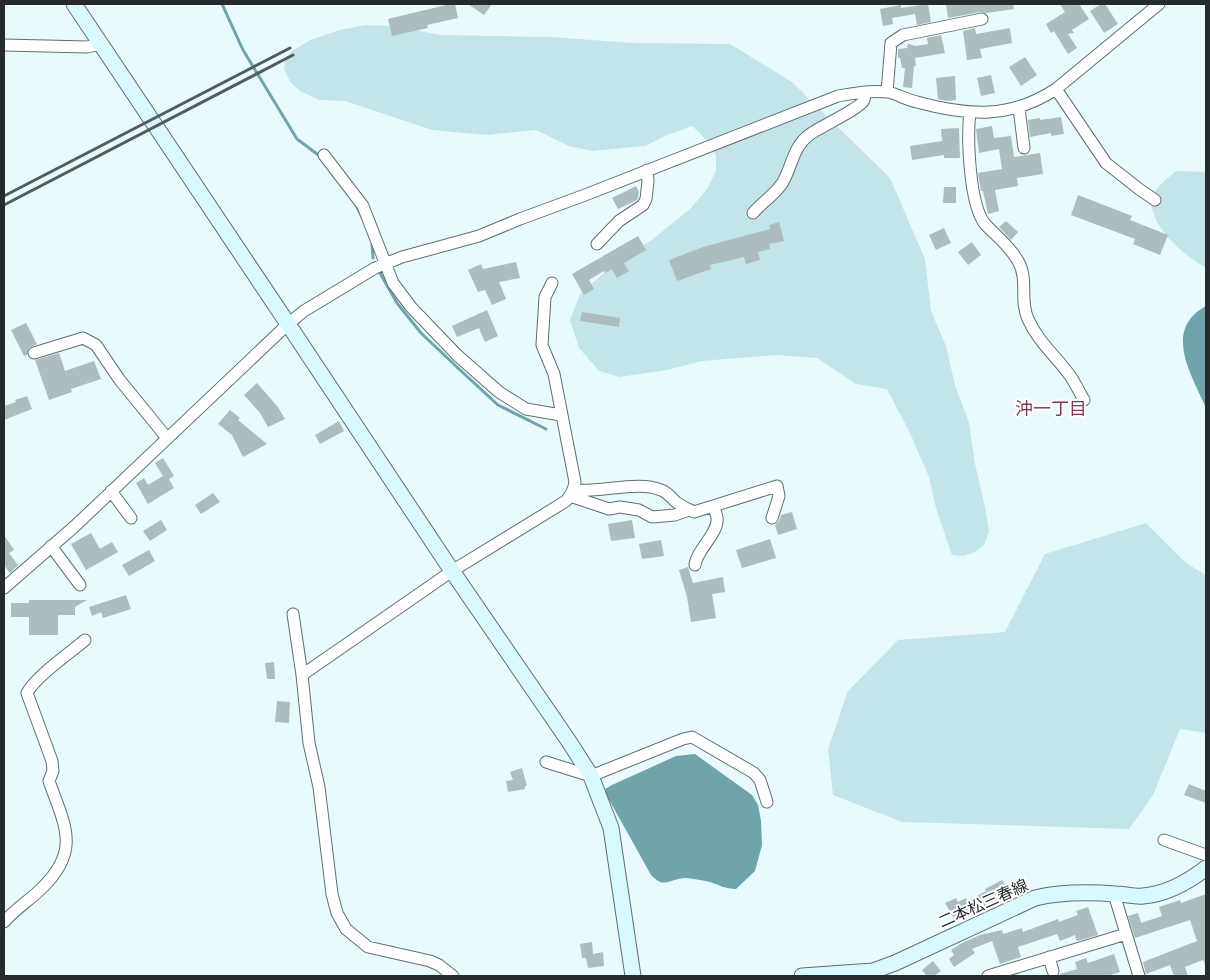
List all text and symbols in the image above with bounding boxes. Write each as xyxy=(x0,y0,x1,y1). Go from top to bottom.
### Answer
district label: 沖一丁目 xyxy=(1015,397,1087,420)
street label: 二本松三春線 xyxy=(935,874,1031,932)

